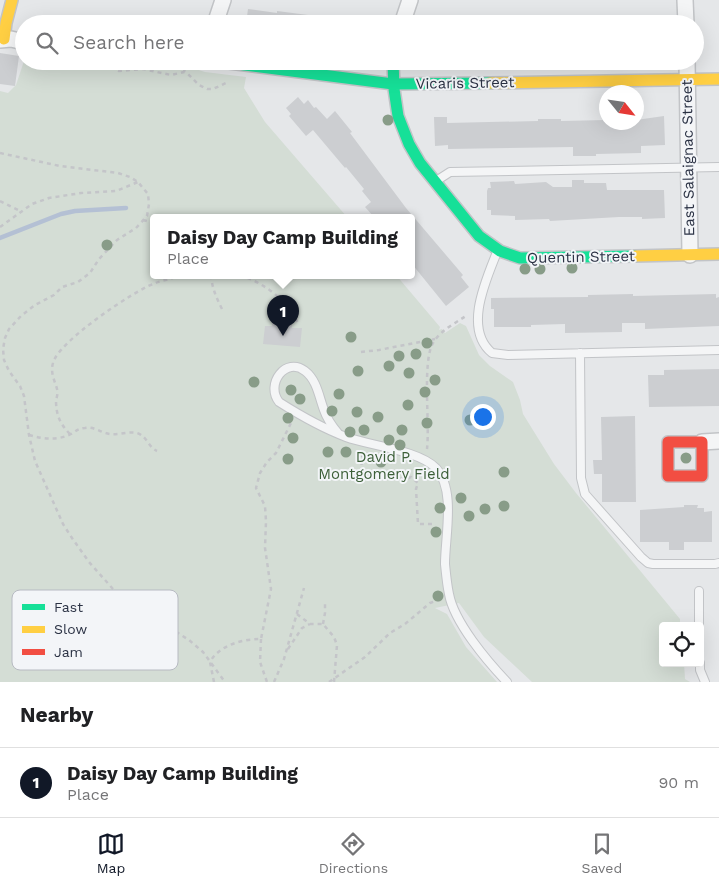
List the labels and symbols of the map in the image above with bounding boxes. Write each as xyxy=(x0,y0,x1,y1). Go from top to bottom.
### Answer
street label: Vicaris Street xyxy=(415,73,515,93)
street label: East Salaignac Street xyxy=(678,79,698,237)
north arrow xyxy=(599,85,644,130)
street label: Quentin Street xyxy=(527,247,636,267)
pin: 1 xyxy=(267,295,299,336)
your location xyxy=(470,404,496,430)
park label: David P. Montgomery Field xyxy=(318,448,450,483)
legend xyxy=(12,590,178,670)
text: Fast xyxy=(54,599,83,615)
text: Slow xyxy=(54,621,87,637)
text: Jam xyxy=(54,644,83,660)

